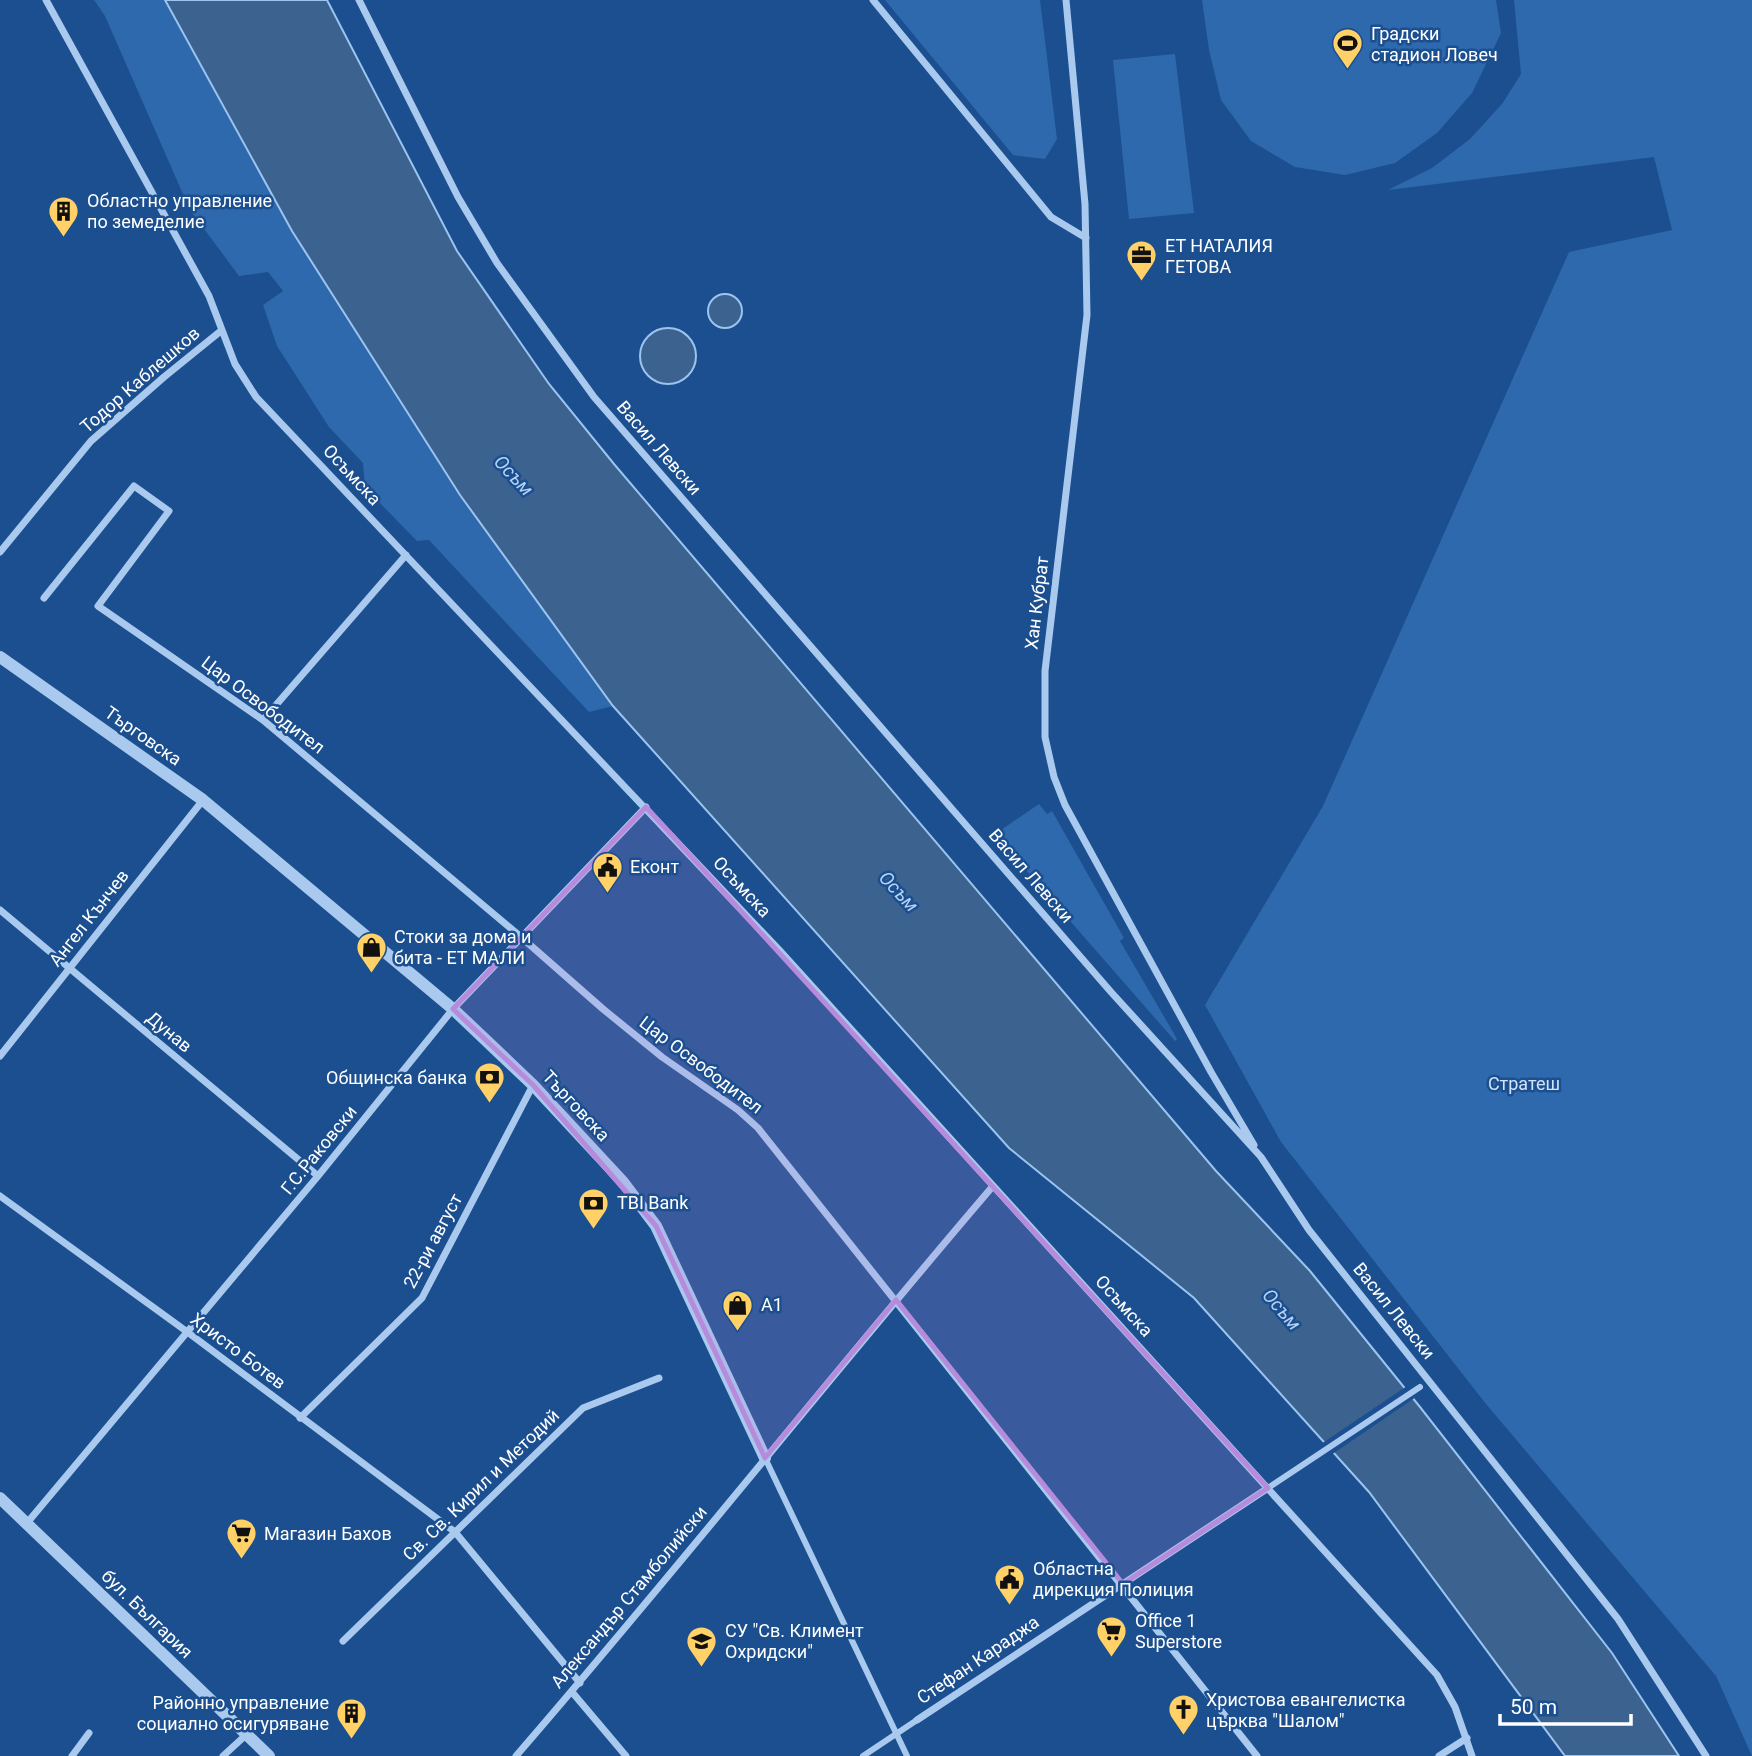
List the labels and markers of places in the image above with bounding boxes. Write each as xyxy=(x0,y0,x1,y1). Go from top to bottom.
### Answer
place label: Градски стадион Ловеч xyxy=(1371,23,1498,65)
sports icon: Градски стадион Ловеч xyxy=(1331,27,1365,71)
place label: Областно управление по земеделие xyxy=(87,190,272,232)
building icon: Областно управление по земеделие xyxy=(47,194,81,238)
place label: ЕТ НАТАЛИЯ ГЕТОВА xyxy=(1165,235,1273,277)
office icon: ЕТ НАТАЛИЯ ГЕТОВА xyxy=(1125,239,1159,283)
public building icon: Еконт xyxy=(590,850,624,894)
place label: Еконт xyxy=(630,856,679,877)
place label: Стоки за дома и бита - ЕТ МАЛИ xyxy=(394,926,531,968)
shop icon: Стоки за дома и бита - ЕТ МАЛИ xyxy=(354,930,388,974)
bank icon: Общинска банка xyxy=(473,1061,507,1105)
place label: Общинска банка xyxy=(326,1067,467,1088)
bank icon: TBI Bank xyxy=(577,1186,611,1230)
place label: TBI Bank xyxy=(617,1192,689,1213)
shop icon: A1 xyxy=(721,1288,755,1332)
place label: A1 xyxy=(761,1294,783,1315)
supermarket icon: Магазин Бахов xyxy=(224,1517,258,1561)
place label: Магазин Бахов xyxy=(264,1523,392,1544)
place label: Областна дирекция Полиция xyxy=(1033,1558,1194,1600)
public building icon: Областна дирекция Полиция xyxy=(993,1562,1027,1606)
place label: Office 1 Superstore xyxy=(1135,1610,1222,1652)
supermarket icon: Office 1 Superstore xyxy=(1095,1614,1129,1658)
place label: СУ "Св. Климент Охридски" xyxy=(725,1620,864,1662)
school or university icon: СУ "Св. Климент Охридски" xyxy=(685,1624,719,1668)
place label: Христова евангелистка църква "Шалом" xyxy=(1206,1689,1406,1731)
place label: Районно управление социално осигуряване xyxy=(137,1692,329,1734)
church icon: Христова евангелистка църква "Шалом" xyxy=(1166,1693,1200,1737)
building icon: Районно управление социално осигуряване xyxy=(335,1696,369,1740)

